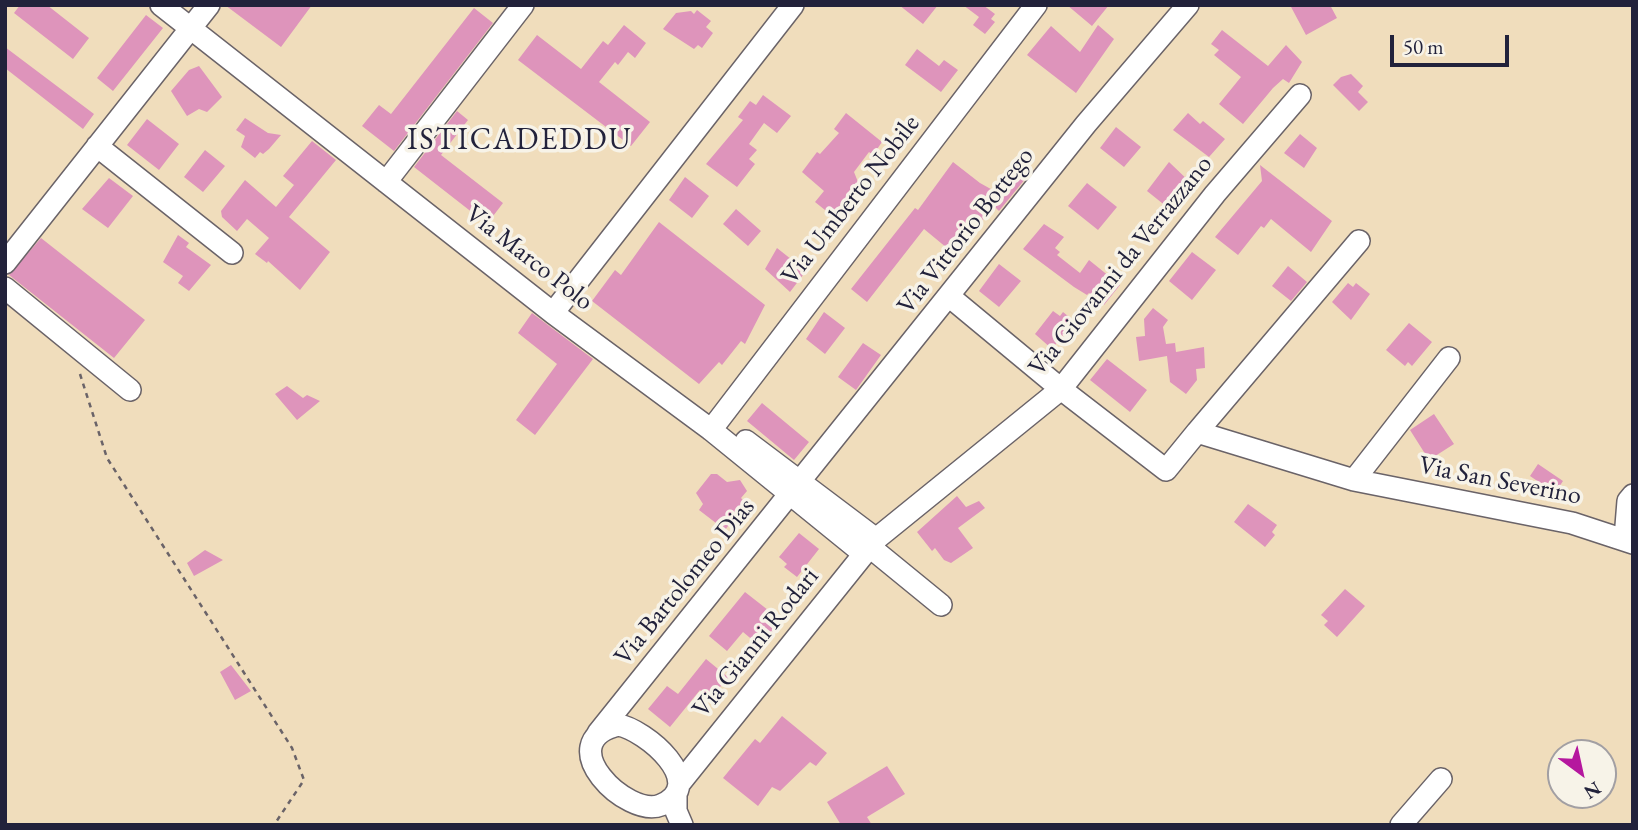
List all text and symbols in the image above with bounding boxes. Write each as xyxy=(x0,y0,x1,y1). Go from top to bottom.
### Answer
scale bar xyxy=(1393,21,1512,65)
text: 50 m xyxy=(1403,33,1444,60)
street label: Via Umberto Nobile xyxy=(775,109,927,291)
district label: ISTICADEDDU xyxy=(409,123,631,159)
street label: Via Vittorio Bottego xyxy=(891,141,1041,321)
street label: Via Giovanni da Verrazzano xyxy=(1022,149,1220,383)
street label: Via Marco Polo xyxy=(459,198,599,318)
street label: Via San Severino xyxy=(1416,450,1584,512)
street label: Via Bartolomeo Dias xyxy=(608,492,762,672)
street label: Via Gianni Rodari xyxy=(686,562,826,724)
north arrow xyxy=(1547,739,1617,809)
text: N xyxy=(1579,776,1606,805)

